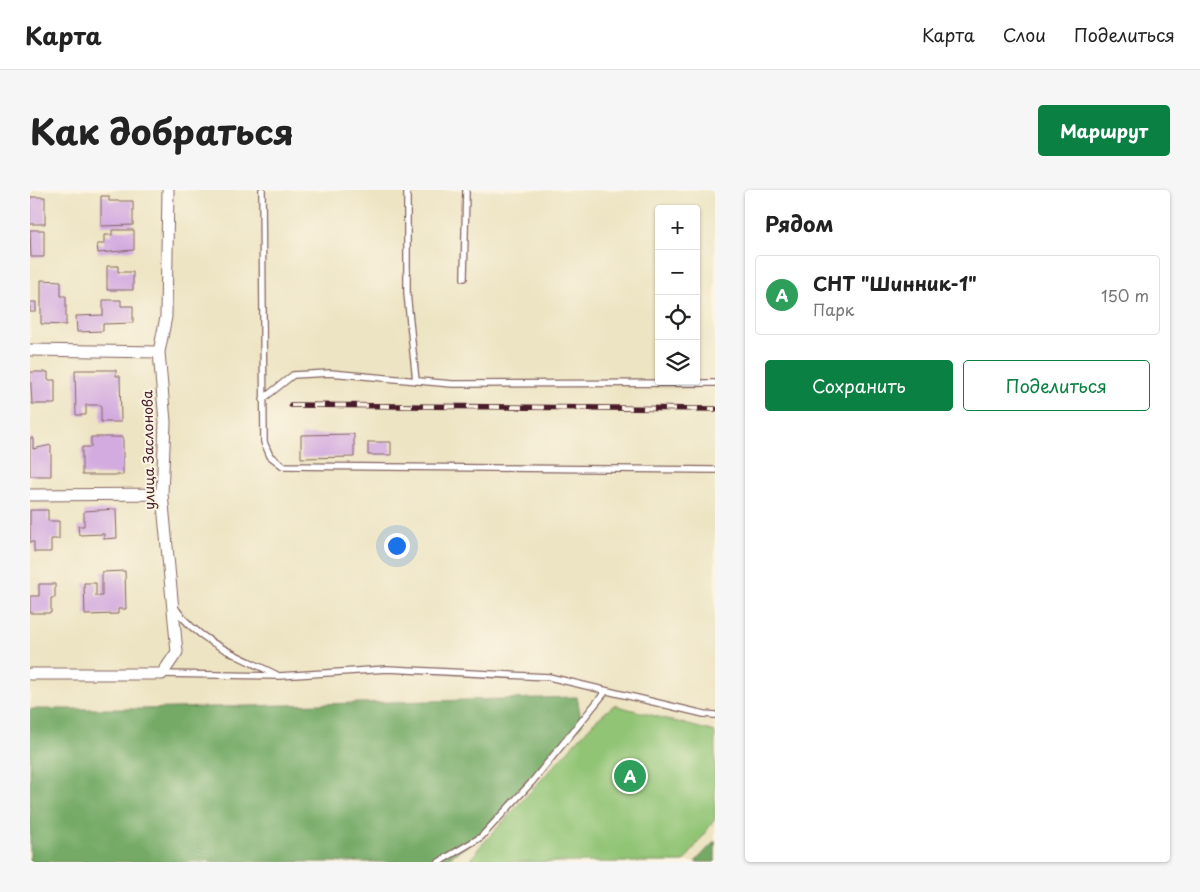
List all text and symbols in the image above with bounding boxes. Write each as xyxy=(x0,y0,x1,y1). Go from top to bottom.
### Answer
text: Карта xyxy=(25,17,102,53)
text: Карта xyxy=(922,21,975,48)
text: Слои xyxy=(1003,21,1046,48)
text: Поделиться xyxy=(1074,21,1175,48)
text: Как добраться xyxy=(30,104,294,157)
button: Маршрут xyxy=(1038,105,1170,156)
map controls xyxy=(655,205,700,385)
button: + xyxy=(655,205,700,250)
text: Рядом xyxy=(765,207,833,239)
button: − xyxy=(655,250,700,295)
text: СНТ "Шинник-1" xyxy=(813,269,977,297)
text: A xyxy=(776,283,788,307)
text: 150 m xyxy=(1101,283,1149,307)
button: locate xyxy=(655,295,700,340)
text: Парк xyxy=(813,297,854,321)
button: layers xyxy=(655,340,700,385)
button: Сохранить xyxy=(765,360,953,411)
button: Поделиться xyxy=(963,360,1150,411)
street label: улица Заслонова xyxy=(136,390,160,510)
your location xyxy=(384,533,410,559)
pin: A xyxy=(614,757,646,795)

